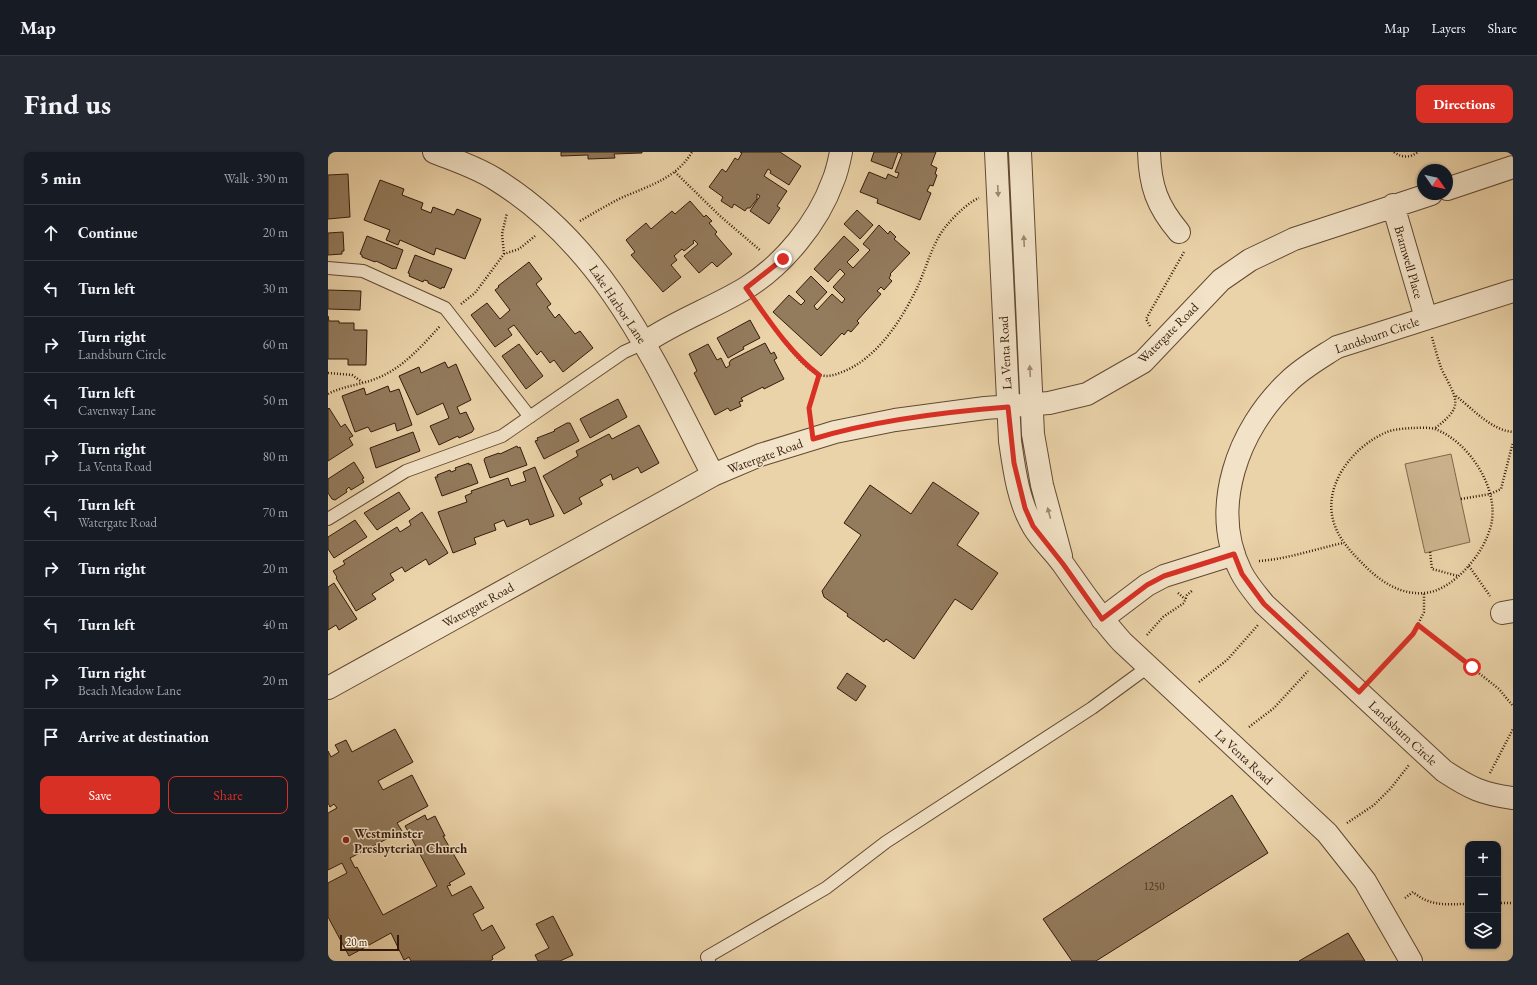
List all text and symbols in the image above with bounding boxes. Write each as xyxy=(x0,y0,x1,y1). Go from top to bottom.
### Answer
text: Map xyxy=(20,15,56,40)
text: Map xyxy=(1384,19,1409,37)
text: Layers xyxy=(1431,19,1466,37)
text: Share xyxy=(1488,19,1517,37)
button: Directions xyxy=(1416,85,1513,123)
text: Find us xyxy=(24,86,111,122)
north arrow xyxy=(1417,164,1453,200)
text: 5 min xyxy=(40,167,81,189)
text: Walk · 390 m xyxy=(224,170,288,187)
one-way arrow xyxy=(994,185,1001,197)
icon: ahead xyxy=(40,222,62,244)
text: Continue xyxy=(78,223,138,242)
text: 20 m xyxy=(263,224,288,241)
street label: Bramwell Place xyxy=(1390,224,1428,300)
one-way arrow xyxy=(1020,235,1027,247)
route end xyxy=(774,250,792,268)
street label: Lake Harbor Lane xyxy=(585,261,651,347)
icon: left xyxy=(40,278,62,300)
text: Turn left xyxy=(78,279,135,298)
text: 30 m xyxy=(263,280,288,297)
street label: Watergate Road xyxy=(1134,299,1202,367)
street label: Landsburn Circle xyxy=(1333,313,1421,357)
street label: La Venta Road xyxy=(995,315,1015,390)
text: Turn right xyxy=(78,327,146,346)
icon: right xyxy=(40,334,62,356)
text: 60 m xyxy=(263,336,288,353)
text: Landsburn Circle xyxy=(78,346,166,363)
one-way arrow xyxy=(1026,365,1033,377)
text: Turn left xyxy=(78,383,135,402)
icon: left xyxy=(40,390,62,412)
text: 50 m xyxy=(263,392,288,409)
text: Cavenway Lane xyxy=(78,402,156,419)
street label: Watergate Road xyxy=(725,434,805,478)
text: Turn right xyxy=(78,439,146,458)
icon: right xyxy=(40,446,62,468)
text: 80 m xyxy=(263,448,288,465)
text: La Venta Road xyxy=(78,458,152,475)
text: Turn left xyxy=(78,495,135,514)
icon: left xyxy=(40,502,62,524)
text: 70 m xyxy=(263,504,288,521)
one-way arrow xyxy=(1046,507,1052,519)
text: Watergate Road xyxy=(78,514,157,531)
icon: right xyxy=(40,558,62,580)
text: Turn right xyxy=(78,559,146,578)
text: 20 m xyxy=(263,560,288,577)
street label: Watergate Road xyxy=(439,578,517,632)
icon: left xyxy=(40,614,62,636)
text: Turn left xyxy=(78,615,135,634)
text: 40 m xyxy=(263,616,288,633)
route start xyxy=(1463,658,1481,676)
text: Turn right xyxy=(78,663,146,682)
icon: right xyxy=(40,670,62,692)
text: 20 m xyxy=(263,672,288,689)
text: Beach Meadow Lane xyxy=(78,682,181,699)
street label: Landsburn Circle xyxy=(1365,697,1441,769)
icon: arrive xyxy=(40,726,62,748)
street label: La Venta Road xyxy=(1211,726,1277,789)
text: Arrive at destination xyxy=(78,727,209,746)
button: Save xyxy=(40,776,160,814)
button: Share xyxy=(168,776,288,814)
place label: Westminster Presbyterian Church xyxy=(354,825,468,857)
marker: Westminster Presbyterian Church xyxy=(341,835,351,845)
map controls xyxy=(1465,841,1501,949)
button: + xyxy=(1465,841,1501,877)
button: − xyxy=(1465,877,1501,913)
house number: 1250 xyxy=(1143,879,1165,893)
button: layers xyxy=(1465,913,1501,949)
scale bar xyxy=(340,933,399,952)
text: 20 m xyxy=(346,935,367,949)

